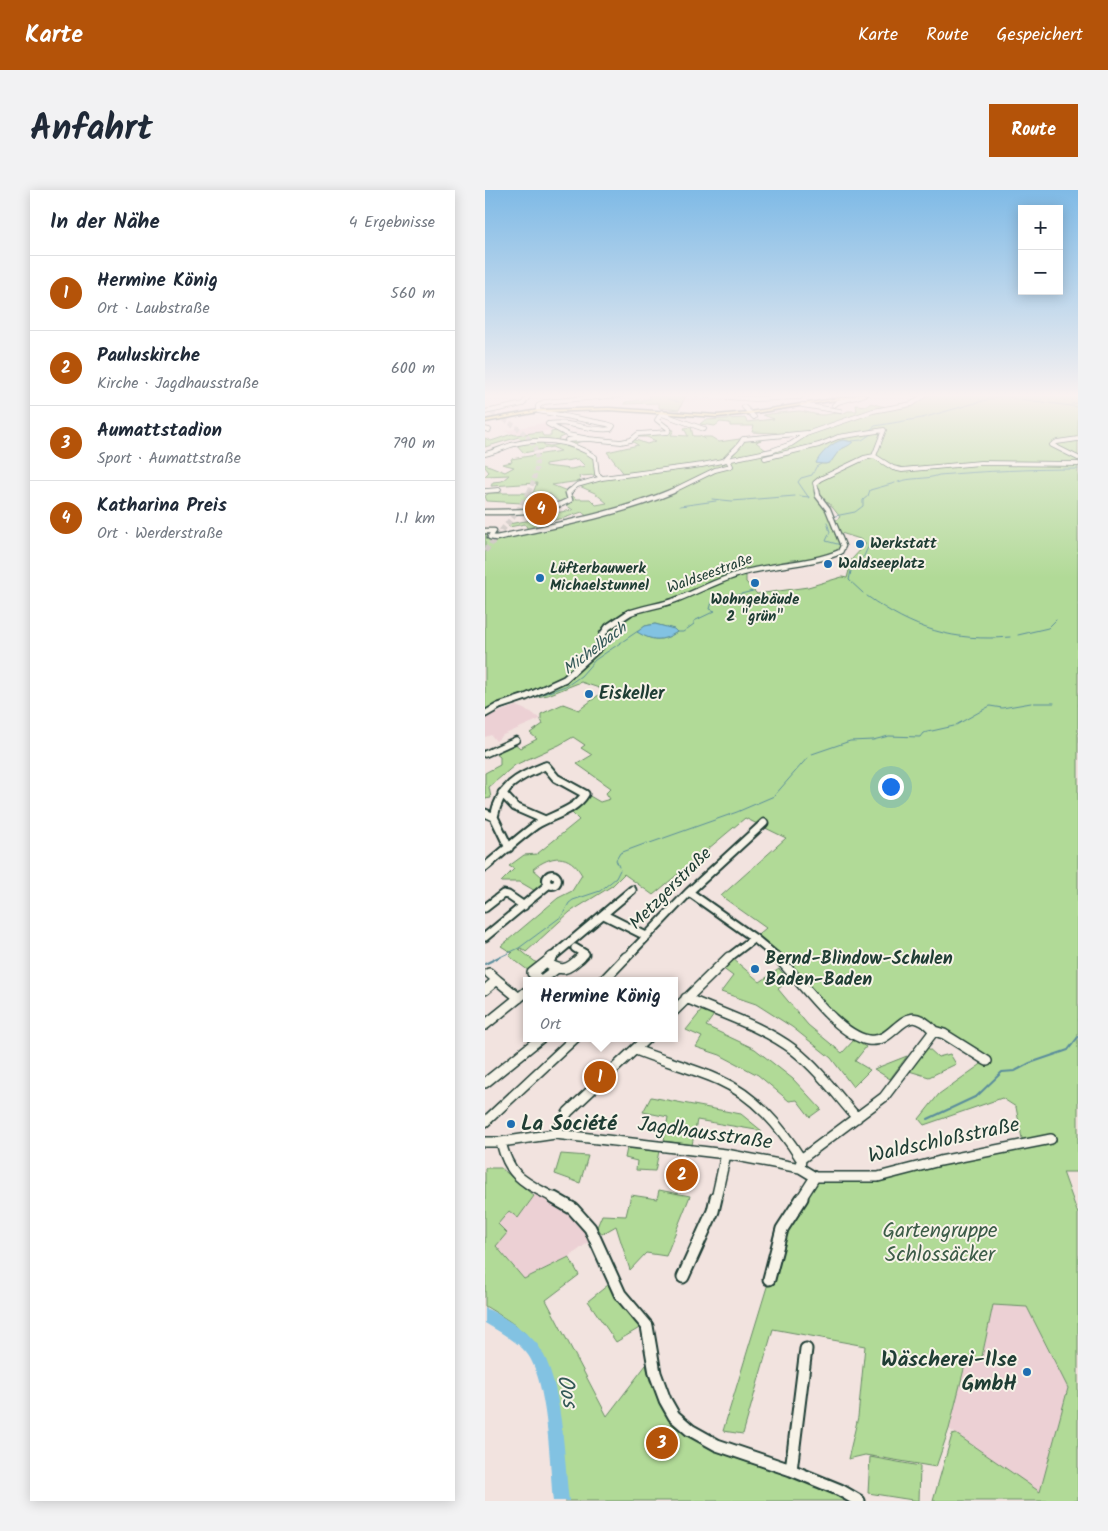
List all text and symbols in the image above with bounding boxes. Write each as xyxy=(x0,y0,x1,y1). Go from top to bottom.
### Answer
text: Karte xyxy=(25,16,83,55)
text: Karte xyxy=(858,21,898,50)
text: Route xyxy=(926,21,969,50)
text: Gespeichert xyxy=(997,21,1083,50)
text: Anfahrt xyxy=(30,102,153,158)
button: Route xyxy=(989,104,1078,157)
map controls xyxy=(1018,205,1063,295)
button: + xyxy=(1018,205,1063,250)
text: In der Nähe xyxy=(50,206,160,239)
text: 4 Ergebnisse xyxy=(349,210,435,235)
button: − xyxy=(1018,250,1063,295)
text: Hermine König xyxy=(97,266,218,296)
text: 1 xyxy=(64,281,68,306)
text: 560 m xyxy=(390,281,435,306)
text: Ort · Laubstraße xyxy=(97,296,210,321)
text: Pauluskirche xyxy=(97,341,200,371)
text: 2 xyxy=(61,356,71,381)
text: 600 m xyxy=(391,356,435,381)
text: Kirche · Jagdhausstraße xyxy=(97,371,259,396)
text: Aumattstadion xyxy=(97,416,222,446)
text: 3 xyxy=(62,431,70,456)
text: 790 m xyxy=(393,431,435,456)
text: Sport · Aumattstraße xyxy=(97,446,241,471)
pin: 4 xyxy=(525,490,557,528)
text: Katharina Preis xyxy=(97,491,227,521)
text: 4 xyxy=(62,506,70,531)
text: 1.1 km xyxy=(395,506,435,531)
text: Ort · Werderstraße xyxy=(97,521,223,546)
place label: Werkstatt xyxy=(870,532,937,556)
marker: Werkstatt xyxy=(854,538,866,550)
street label: Waldseestraße xyxy=(664,547,756,601)
place label: Waldseeplatz xyxy=(838,552,925,576)
place label: Lüfterbauwerk Michaelstunnel xyxy=(550,557,649,598)
marker: Waldseeplatz xyxy=(822,558,834,570)
marker: Lüfterbauwerk Michaelstunnel xyxy=(534,572,546,584)
marker: Wohngebäude 2 "grün" xyxy=(749,577,761,589)
place label: Wohngebäude 2 "grün" xyxy=(711,588,800,629)
water label: Michelbach xyxy=(558,616,634,682)
place label: Eiskeller xyxy=(599,680,666,709)
marker: Eiskeller xyxy=(583,688,595,700)
your location xyxy=(878,774,904,800)
street label: Metzgerstraße xyxy=(623,841,719,937)
place label: Bernd-Blindow-Schulen Baden-Baden xyxy=(765,945,953,995)
marker: Bernd-Blindow-Schulen Baden-Baden xyxy=(749,963,761,975)
popup xyxy=(523,977,678,1042)
text: Hermine König xyxy=(540,982,661,1012)
text: Ort xyxy=(540,1012,561,1037)
pin: 1 xyxy=(584,1058,616,1096)
place label: La Société xyxy=(521,1108,618,1141)
street label: Jagdhausstraße xyxy=(635,1108,775,1160)
street label: Waldschloßstraße xyxy=(865,1109,1023,1173)
marker: La Société xyxy=(505,1118,517,1130)
pin: 2 xyxy=(666,1156,698,1194)
park label: Gartengruppe Schlossäcker xyxy=(883,1215,998,1272)
place label: Wäscherei-Ilse GmbH xyxy=(881,1344,1017,1401)
marker: Wäscherei-Ilse GmbH xyxy=(1021,1366,1033,1378)
water label: Oos xyxy=(546,1372,587,1413)
pin: 3 xyxy=(646,1424,678,1462)

